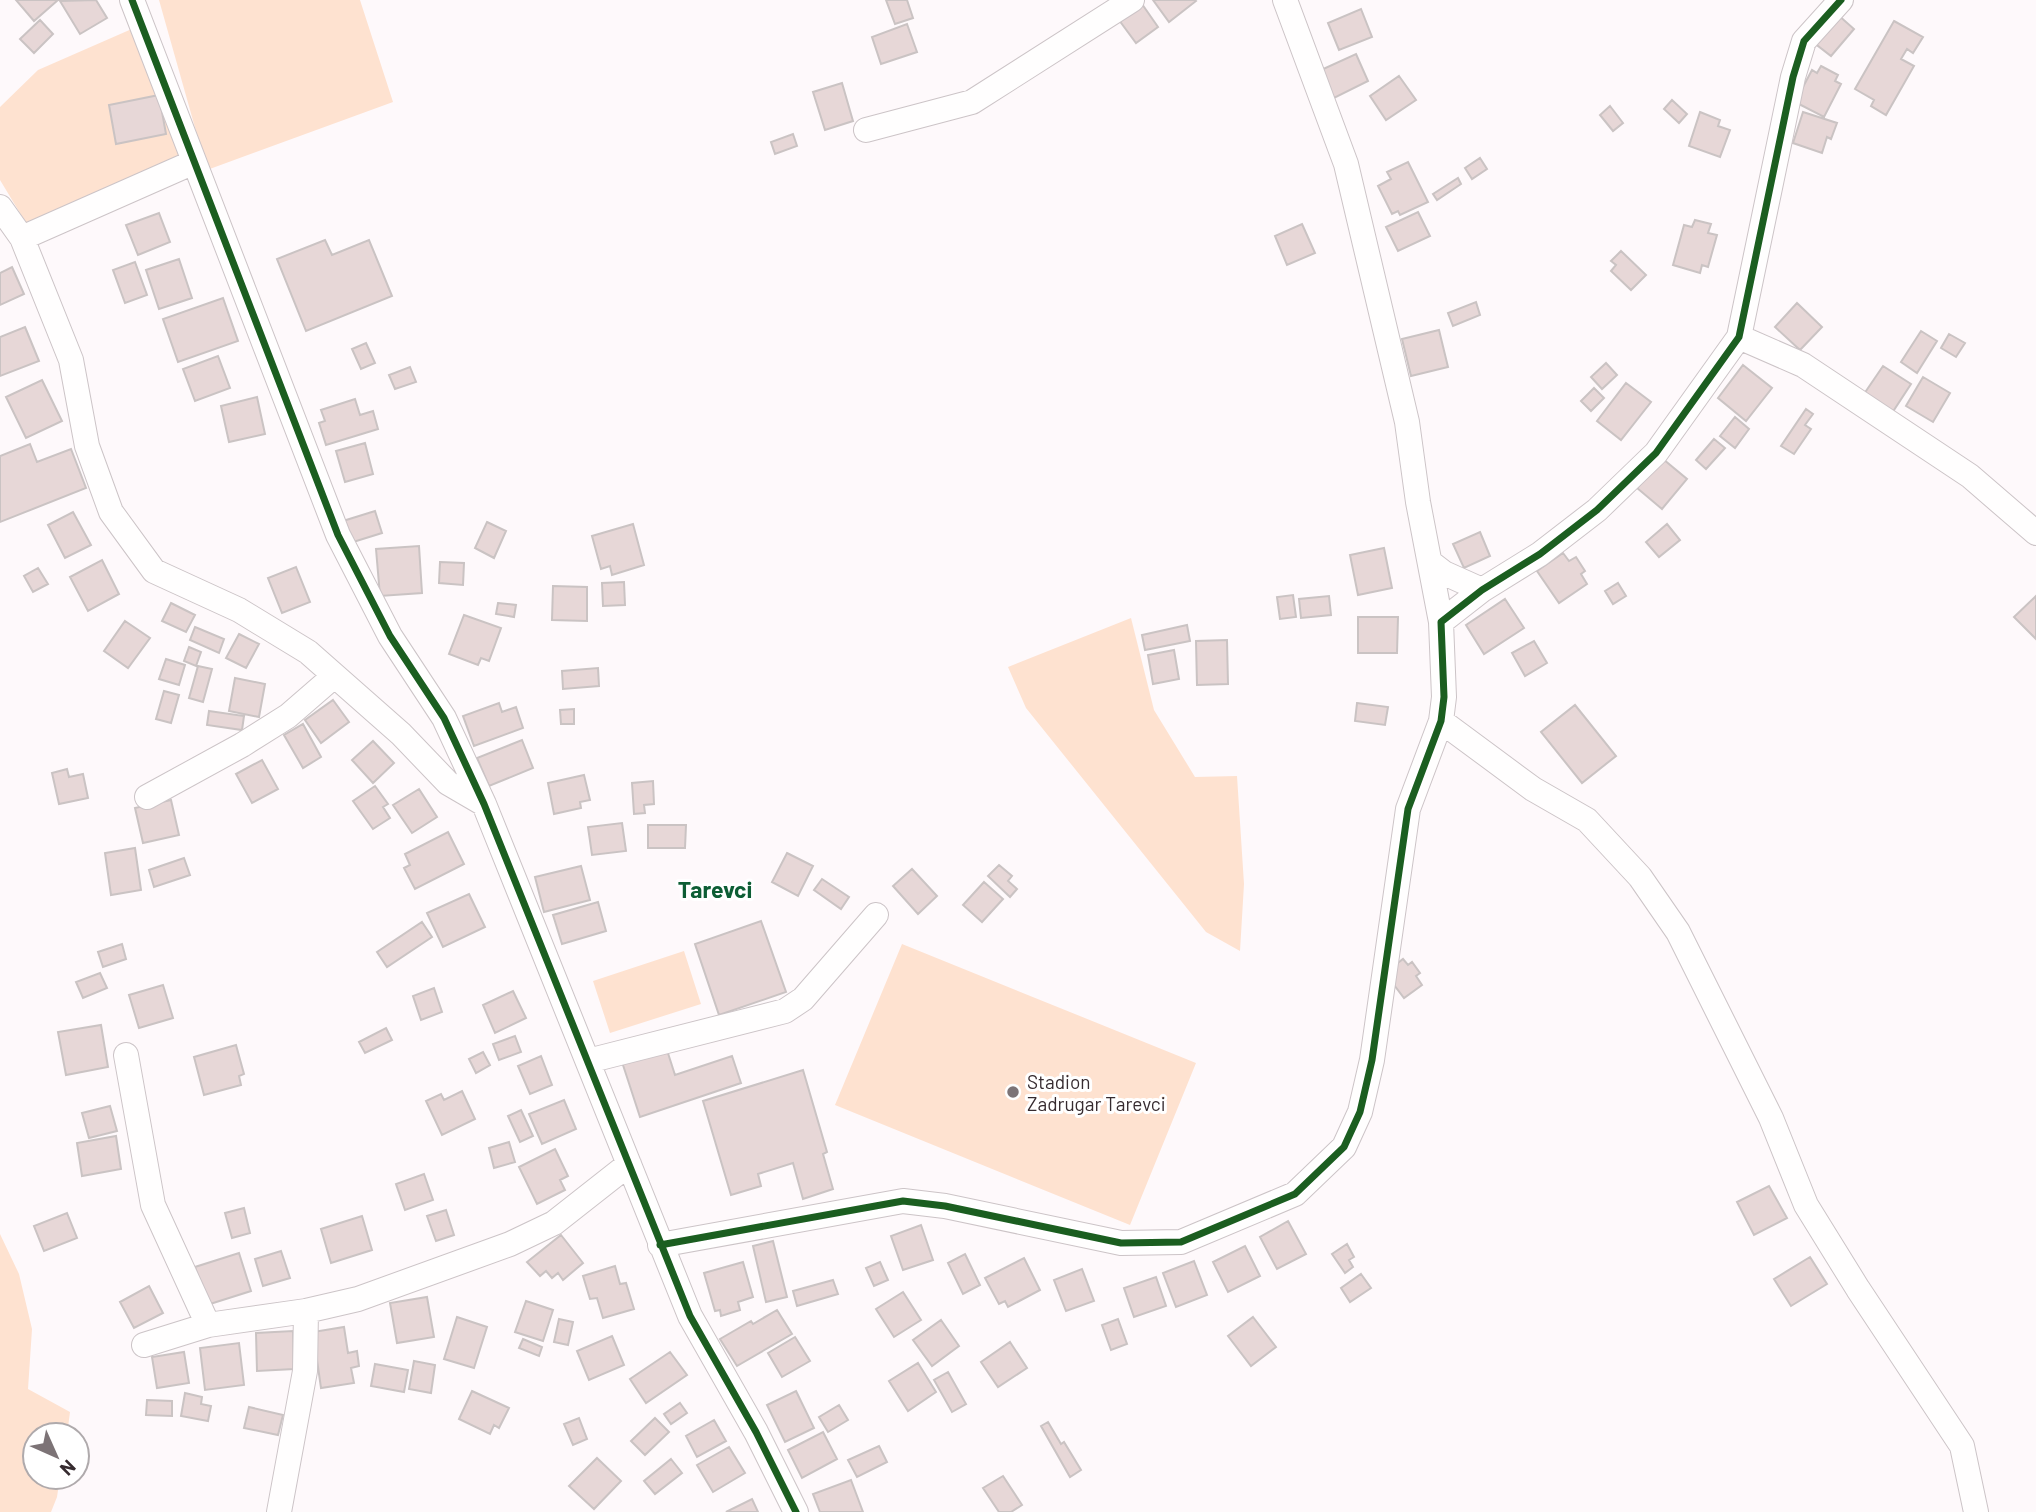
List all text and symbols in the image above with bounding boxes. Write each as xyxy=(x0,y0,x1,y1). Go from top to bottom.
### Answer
district label: Tarevci xyxy=(678,875,752,903)
place label: Stadion Zadrugar Tarevci xyxy=(1027,1070,1166,1115)
marker: Stadion Zadrugar Tarevci xyxy=(1005,1084,1021,1100)
north arrow xyxy=(21,1421,91,1491)
text: N xyxy=(56,1456,81,1481)

